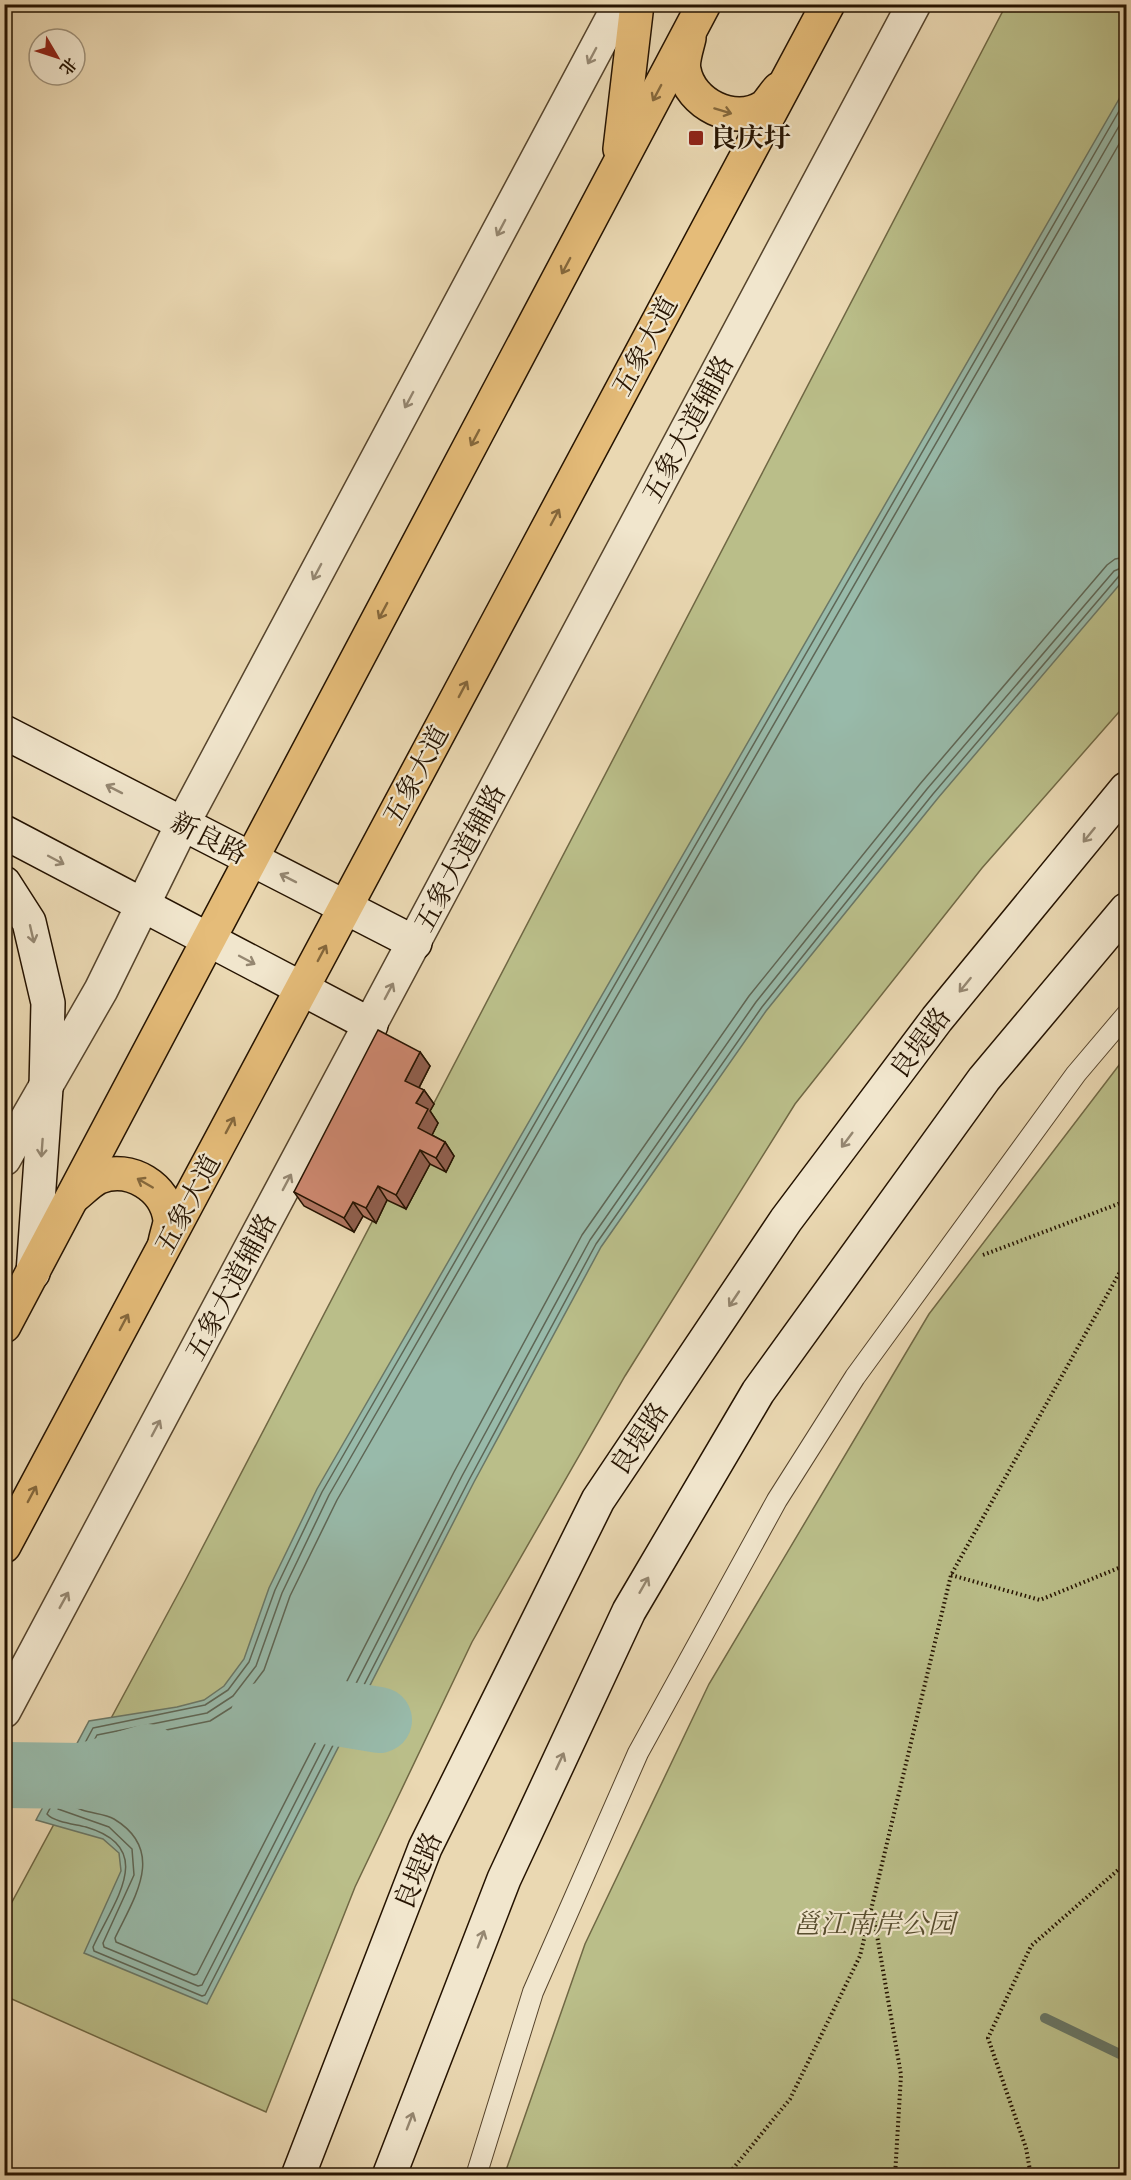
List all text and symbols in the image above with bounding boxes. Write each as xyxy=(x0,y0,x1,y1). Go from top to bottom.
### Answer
north arrow xyxy=(27,27,87,87)
one-way arrow xyxy=(586,47,598,65)
text: 北 xyxy=(55,53,81,79)
one-way arrow xyxy=(651,84,662,102)
one-way arrow xyxy=(714,106,733,117)
place label: 良庆圩 xyxy=(710,120,791,155)
marker: 良庆圩 xyxy=(687,129,705,147)
one-way arrow xyxy=(495,219,507,236)
one-way arrow xyxy=(560,257,572,274)
street label: 五象大道 xyxy=(604,290,685,402)
street label: 五象大道辅路 xyxy=(634,349,741,508)
one-way arrow xyxy=(403,391,415,408)
one-way arrow xyxy=(468,429,480,447)
one-way arrow xyxy=(549,508,561,526)
one-way arrow xyxy=(311,563,323,580)
one-way arrow xyxy=(377,601,388,619)
one-way arrow xyxy=(458,680,469,698)
street label: 五象大道 xyxy=(375,719,456,831)
street label: 五象大道辅路 xyxy=(406,778,513,937)
one-way arrow xyxy=(106,783,123,795)
street label: 新良路 xyxy=(165,804,253,872)
one-way arrow xyxy=(1083,827,1096,843)
one-way arrow xyxy=(47,854,64,866)
one-way arrow xyxy=(279,872,297,883)
one-way arrow xyxy=(27,924,38,943)
one-way arrow xyxy=(317,945,328,963)
one-way arrow xyxy=(238,955,256,967)
one-way arrow xyxy=(959,977,972,993)
one-way arrow xyxy=(383,983,395,1000)
street label: 良堤路 xyxy=(881,1000,958,1086)
one-way arrow xyxy=(225,1117,236,1135)
one-way arrow xyxy=(840,1131,853,1147)
one-way arrow xyxy=(36,1137,47,1157)
street label: 五象大道 xyxy=(147,1148,228,1260)
one-way arrow xyxy=(282,1173,294,1191)
one-way arrow xyxy=(136,1177,153,1189)
street label: 五象大道辅路 xyxy=(177,1207,284,1366)
one-way arrow xyxy=(727,1290,740,1307)
one-way arrow xyxy=(119,1314,130,1332)
street label: 良堤路 xyxy=(601,1395,676,1482)
one-way arrow xyxy=(150,1420,162,1437)
one-way arrow xyxy=(26,1486,38,1503)
one-way arrow xyxy=(639,1577,651,1594)
one-way arrow xyxy=(58,1592,70,1609)
one-way arrow xyxy=(554,1752,566,1770)
street label: 良堤路 xyxy=(386,1827,449,1915)
park label: 邕江南岸公园 xyxy=(793,1906,959,1941)
one-way arrow xyxy=(476,1931,487,1949)
one-way arrow xyxy=(406,2112,417,2131)

